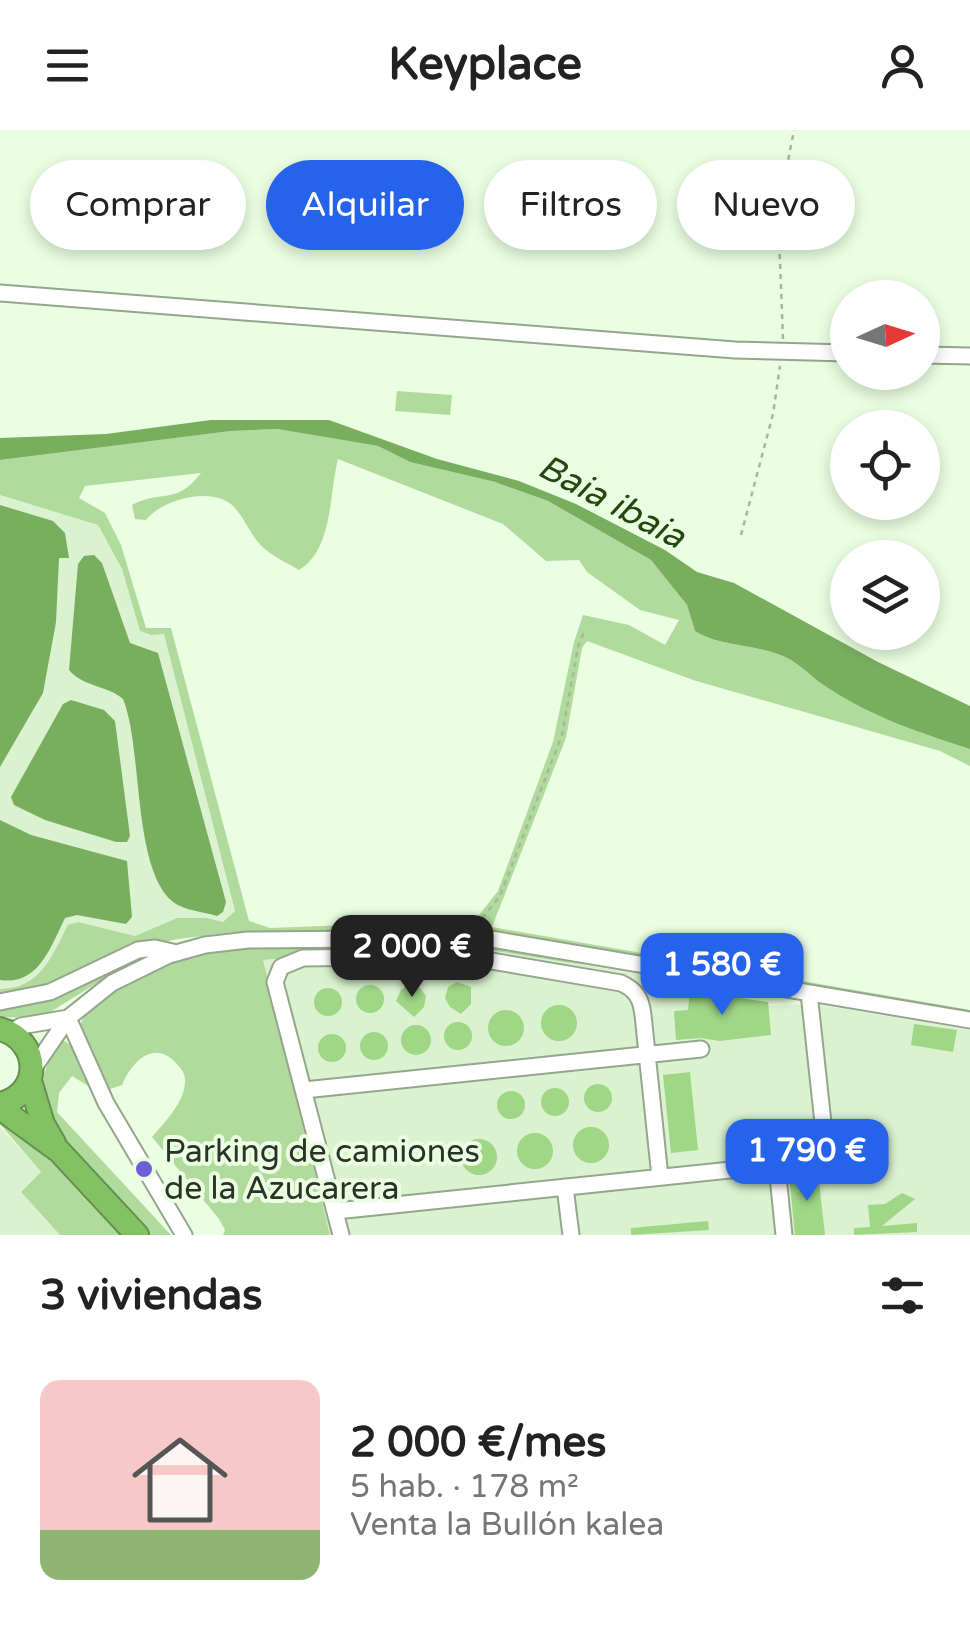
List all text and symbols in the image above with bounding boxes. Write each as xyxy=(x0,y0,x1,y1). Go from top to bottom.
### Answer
icon: menu xyxy=(40,38,95,93)
text: Keyplace xyxy=(388,38,582,92)
icon: person xyxy=(875,38,930,93)
chip: Comprar xyxy=(30,160,246,250)
chip: Alquilar xyxy=(266,160,464,250)
chip: Filtros xyxy=(484,160,657,250)
chip: Nuevo xyxy=(677,160,855,250)
north arrow xyxy=(830,280,940,390)
map controls xyxy=(830,280,940,650)
button: locate xyxy=(830,410,940,520)
water label: Baia ibaia xyxy=(531,446,693,559)
button: layers xyxy=(830,540,940,650)
pin: 2 000 € xyxy=(320,915,504,1000)
text: 2 000 € xyxy=(353,928,471,966)
pin: 1 580 € xyxy=(630,933,814,1018)
text: 1 580 € xyxy=(663,946,781,984)
pin: 1 790 € xyxy=(715,1119,899,1204)
text: 1 790 € xyxy=(748,1132,866,1170)
place label: Parking de camiones de la Azucarera xyxy=(164,1133,480,1208)
marker: Parking de camiones de la Azucarera xyxy=(133,1158,155,1180)
icon: filters xyxy=(875,1268,930,1323)
text: 3 viviendas xyxy=(40,1270,262,1321)
text: 2 000 €/mes xyxy=(350,1417,606,1468)
icon: home xyxy=(120,1420,240,1540)
text: 5 hab. · 178 m² xyxy=(350,1468,579,1506)
text: Venta la Bullón kalea xyxy=(350,1506,664,1544)

